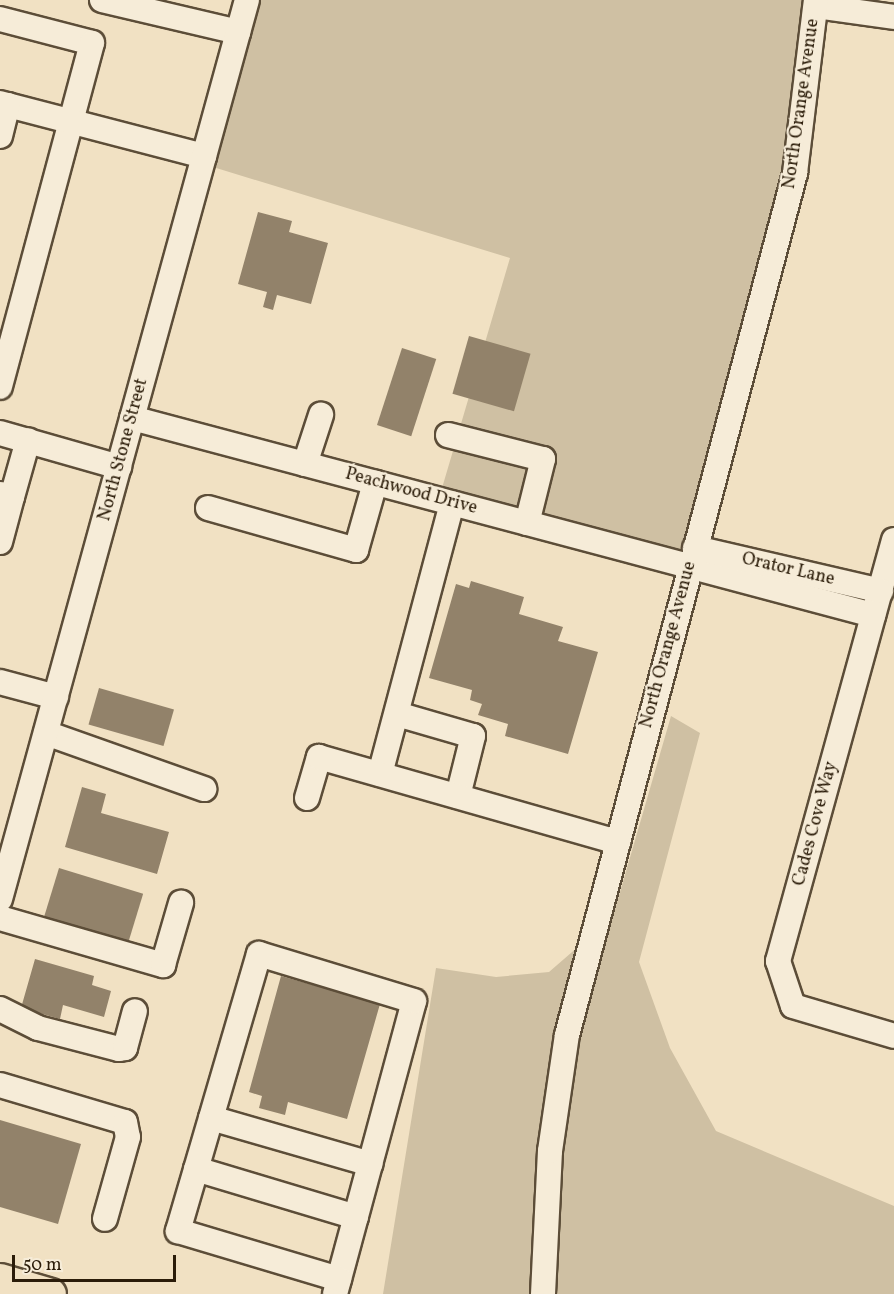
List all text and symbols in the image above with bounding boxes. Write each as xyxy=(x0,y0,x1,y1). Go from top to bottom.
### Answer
street label: North Orange Avenue xyxy=(779,17,825,191)
street label: North Stone Street xyxy=(95,376,153,524)
street label: Peachwood Drive xyxy=(343,464,479,520)
street label: Orator Lane xyxy=(739,549,837,591)
street label: North Orange Avenue xyxy=(636,559,702,731)
street label: Cades Cove Way xyxy=(789,759,843,889)
scale bar xyxy=(15,1243,178,1281)
text: 50 m xyxy=(23,1253,62,1278)

